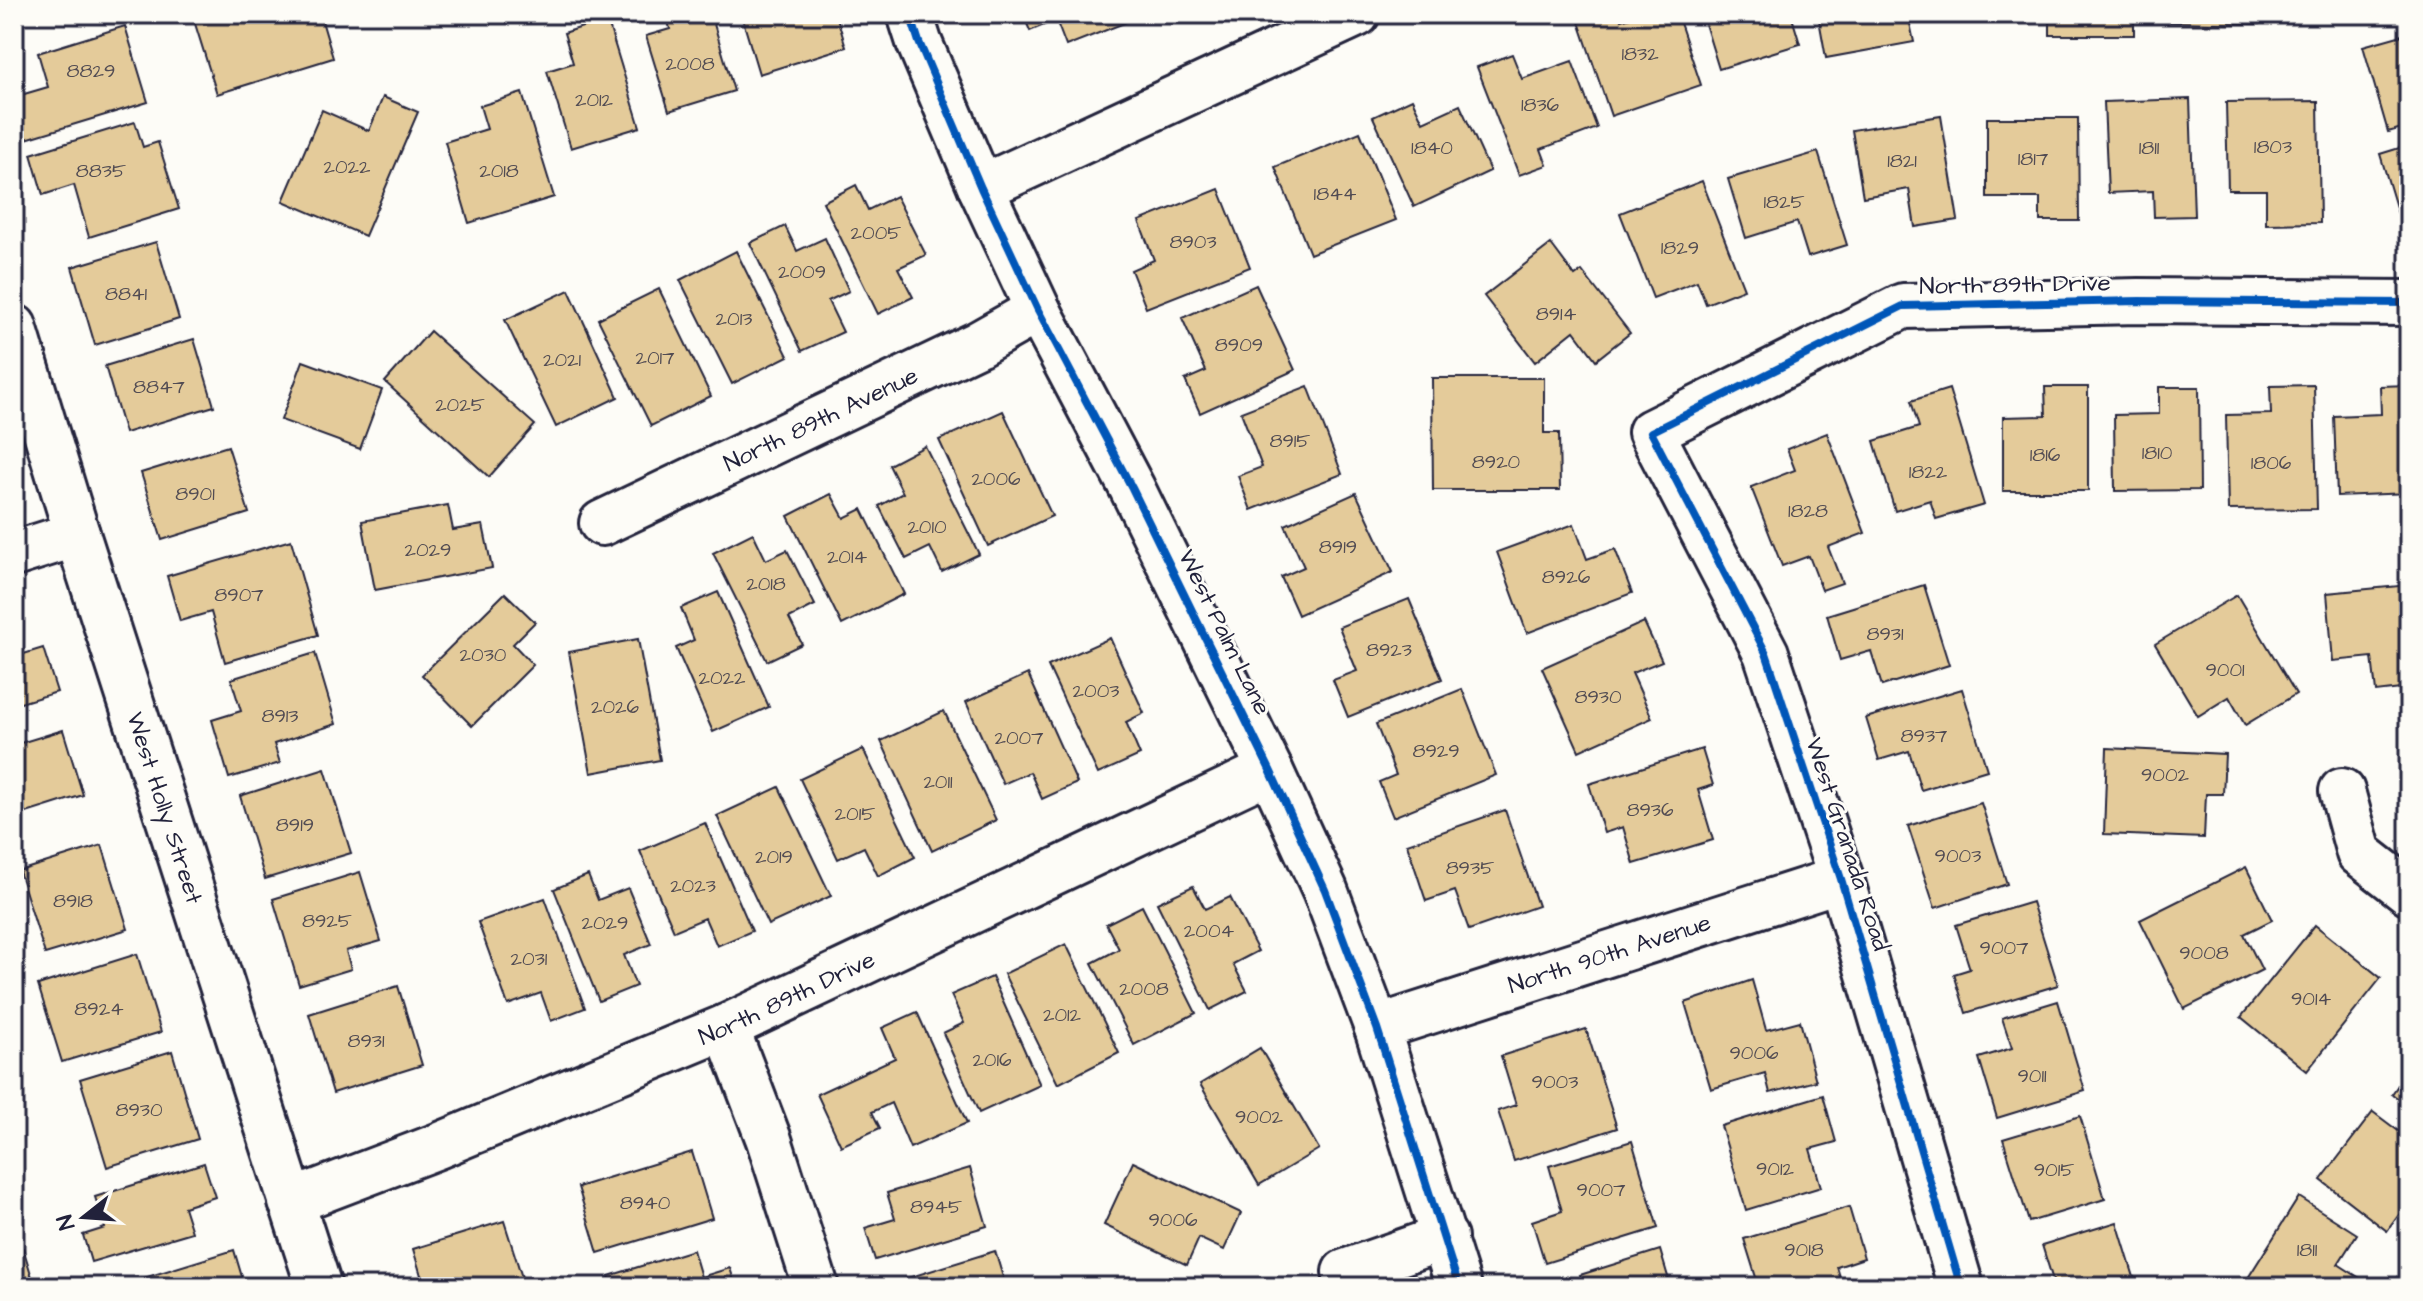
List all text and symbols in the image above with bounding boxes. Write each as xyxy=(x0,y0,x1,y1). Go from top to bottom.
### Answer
house number: 1832 xyxy=(1621,40,1659,68)
house number: 2008 xyxy=(665,50,715,78)
house number: 8829 xyxy=(67,57,115,85)
house number: 2012 xyxy=(575,86,614,114)
house number: 1836 xyxy=(1521,91,1560,119)
house number: 1803 xyxy=(2254,133,2292,161)
house number: 1840 xyxy=(1411,134,1453,162)
house number: 1811 xyxy=(2139,134,2160,162)
house number: 1817 xyxy=(2018,145,2048,173)
house number: 1821 xyxy=(1887,147,1917,175)
house number: 2022 xyxy=(324,153,371,181)
house number: 8835 xyxy=(76,157,126,185)
house number: 2018 xyxy=(479,157,519,185)
house number: 1844 xyxy=(1314,180,1357,208)
house number: 1825 xyxy=(1763,188,1805,216)
house number: 2005 xyxy=(851,219,901,247)
house number: 8903 xyxy=(1169,228,1217,256)
house number: 1829 xyxy=(1661,234,1699,262)
house number: 2009 xyxy=(778,258,826,286)
street label: North 89th Drive xyxy=(1919,266,2111,304)
house number: 8841 xyxy=(105,280,147,308)
house number: 8914 xyxy=(1536,300,1577,328)
house number: 2013 xyxy=(716,305,752,333)
house number: 8909 xyxy=(1215,331,1263,359)
house number: 2017 xyxy=(636,344,674,372)
house number: 2021 xyxy=(543,346,581,374)
street label: North 89th Avenue xyxy=(718,359,924,481)
house number: 8847 xyxy=(133,373,185,401)
house number: 2025 xyxy=(435,391,485,419)
house number: 8915 xyxy=(1269,427,1311,455)
house number: 1810 xyxy=(2142,439,2173,467)
house number: 1816 xyxy=(2030,441,2061,469)
house number: 8920 xyxy=(1472,448,1521,476)
house number: 1806 xyxy=(2251,449,2292,477)
house number: 1822 xyxy=(1909,458,1948,486)
house number: 2006 xyxy=(971,465,1021,493)
house number: 8901 xyxy=(175,480,215,508)
house number: 1828 xyxy=(1788,497,1828,525)
house number: 2010 xyxy=(907,513,947,541)
house number: 8919 xyxy=(1319,533,1357,561)
house number: 2029 xyxy=(405,536,451,564)
house number: 2014 xyxy=(827,543,868,571)
street label: West Palm Lane xyxy=(1169,544,1279,721)
house number: 8926 xyxy=(1542,563,1591,591)
house number: 2018 xyxy=(746,570,786,598)
house number: 8907 xyxy=(214,581,264,609)
house number: 8931 xyxy=(1866,620,1904,648)
house number: 8923 xyxy=(1366,636,1412,664)
house number: 2030 xyxy=(460,641,507,669)
house number: 9001 xyxy=(2205,656,2245,684)
house number: 2022 xyxy=(699,664,746,692)
house number: 2003 xyxy=(1073,677,1119,705)
house number: 8930 xyxy=(1574,683,1622,711)
house number: 2026 xyxy=(591,693,639,721)
house number: 8913 xyxy=(261,702,299,730)
street label: West Holly Street xyxy=(117,708,211,909)
house number: 8937 xyxy=(1901,722,1947,750)
house number: 2007 xyxy=(995,724,1043,752)
street label: West Granada Road xyxy=(1797,733,1898,955)
house number: 8929 xyxy=(1412,737,1460,765)
house number: 9002 xyxy=(2141,761,2190,789)
house number: 2011 xyxy=(923,768,953,796)
house number: 8936 xyxy=(1626,796,1674,824)
house number: 2015 xyxy=(835,800,875,828)
house number: 8919 xyxy=(276,811,314,839)
house number: 9003 xyxy=(1935,842,1981,870)
house number: 2019 xyxy=(755,843,793,871)
house number: 8935 xyxy=(1446,854,1494,882)
house number: 2023 xyxy=(670,872,716,900)
house number: 8918 xyxy=(53,887,93,915)
street label: North 90th Avenue xyxy=(1504,906,1715,1003)
house number: 8925 xyxy=(302,907,352,935)
house number: 2029 xyxy=(582,909,628,937)
house number: 2004 xyxy=(1184,917,1235,945)
house number: 9007 xyxy=(1980,934,2028,962)
house number: 9008 xyxy=(2179,939,2229,967)
street label: North 89th Drive xyxy=(693,943,881,1055)
house number: 2031 xyxy=(511,945,548,973)
house number: 2008 xyxy=(1119,975,1169,1003)
house number: 9014 xyxy=(2291,985,2331,1013)
house number: 8924 xyxy=(74,995,124,1023)
house number: 2012 xyxy=(1043,1001,1082,1029)
house number: 8931 xyxy=(347,1027,385,1055)
house number: 9006 xyxy=(1729,1039,1779,1067)
house number: 2016 xyxy=(972,1046,1012,1074)
house number: 9011 xyxy=(2017,1062,2047,1090)
house number: 9003 xyxy=(1532,1068,1578,1096)
house number: 8930 xyxy=(115,1096,163,1124)
house number: 9002 xyxy=(1235,1103,1284,1131)
house number: 9012 xyxy=(1756,1155,1795,1183)
house number: 9015 xyxy=(2034,1156,2074,1184)
house number: 9007 xyxy=(1577,1176,1625,1204)
north arrow xyxy=(44,1177,124,1257)
house number: 8940 xyxy=(620,1189,671,1217)
house number: 8945 xyxy=(910,1193,962,1221)
house number: 9006 xyxy=(1148,1206,1198,1234)
text: N xyxy=(49,1211,83,1234)
house number: 9018 xyxy=(1784,1236,1824,1264)
house number: 1811 xyxy=(2297,1236,2318,1264)

